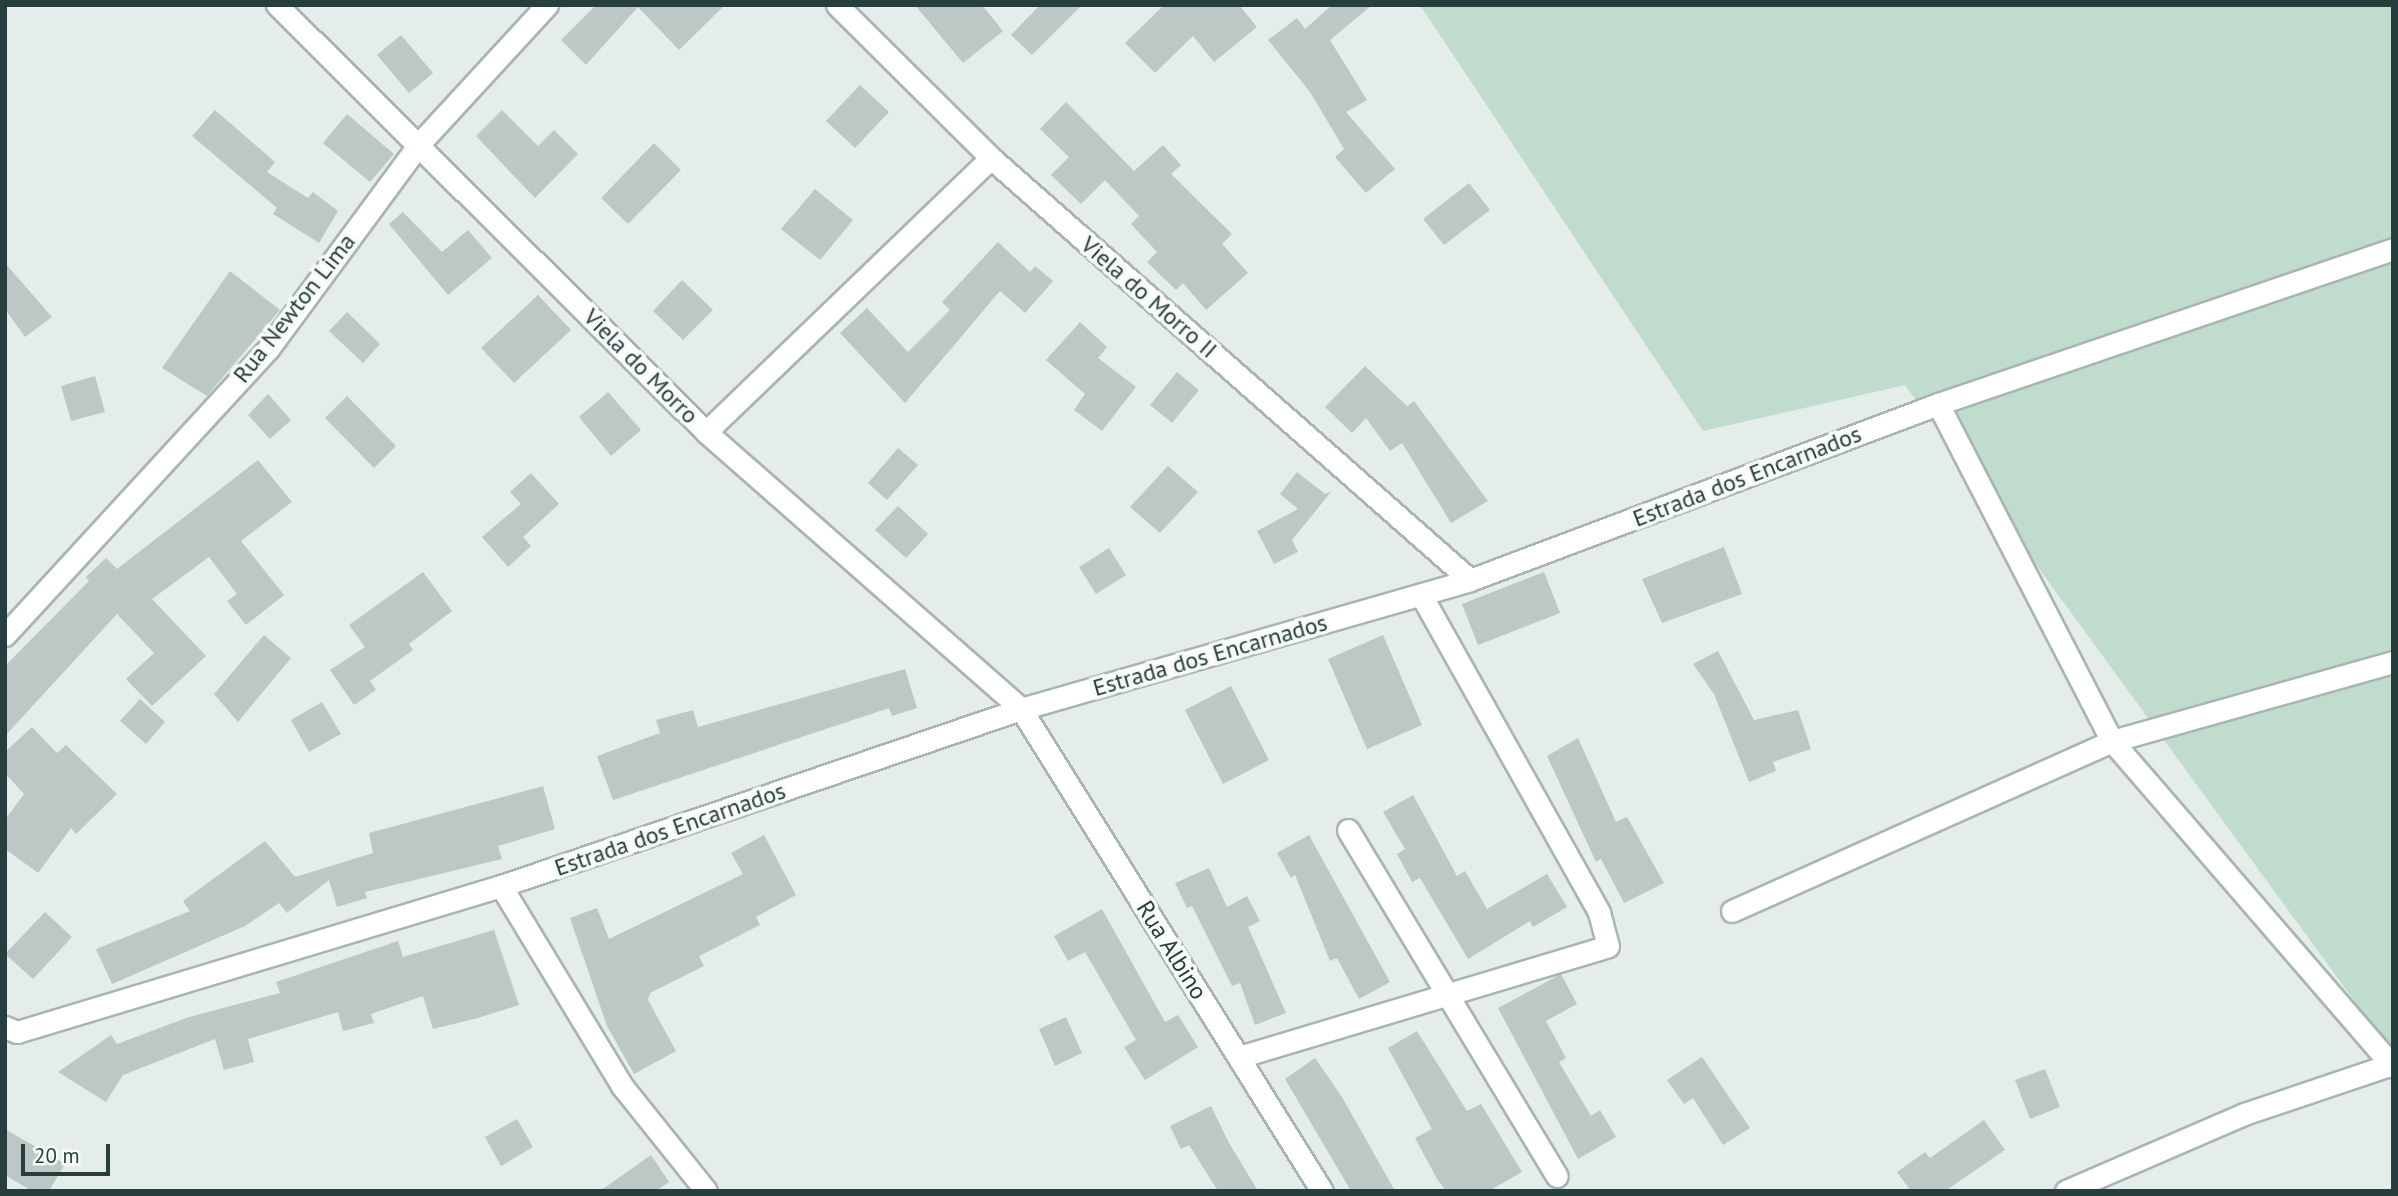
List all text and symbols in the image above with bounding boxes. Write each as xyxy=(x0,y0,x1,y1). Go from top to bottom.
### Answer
street label: Rua Newton Lima xyxy=(227,228,361,388)
street label: Viela do Morro II xyxy=(1075,230,1223,364)
street label: Viela do Morro xyxy=(578,303,704,429)
street label: Estrada dos Encarnados xyxy=(1629,419,1865,533)
street label: Estrada dos Encarnados xyxy=(1089,608,1331,702)
street label: Estrada dos Encarnados xyxy=(551,776,789,882)
street label: Rua Albino xyxy=(1130,895,1214,1005)
scale bar xyxy=(24,1130,114,1174)
text: 20 m xyxy=(34,1142,80,1169)

